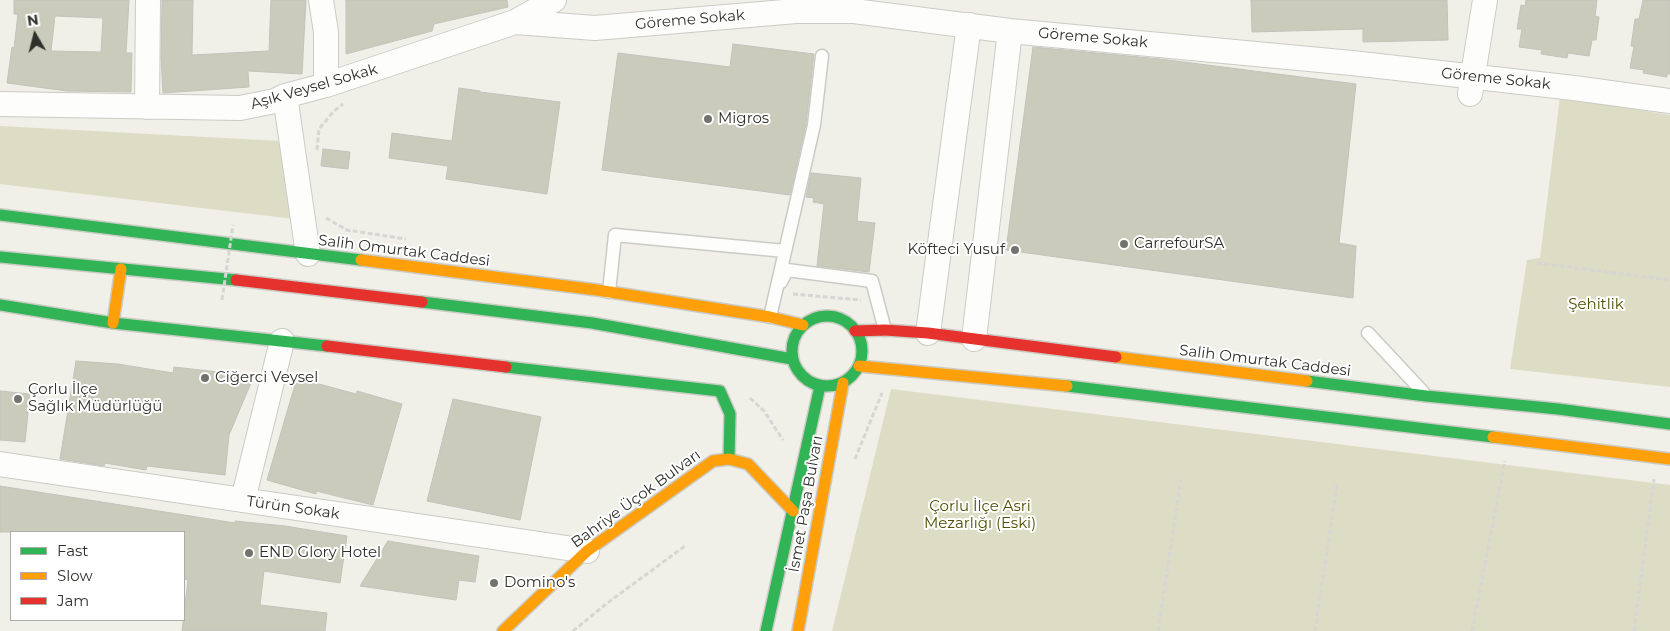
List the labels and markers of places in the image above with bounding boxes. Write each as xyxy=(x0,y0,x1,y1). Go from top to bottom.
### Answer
place label: Migros xyxy=(718,110,769,128)
marker: Migros xyxy=(702,113,714,125)
place label: CarrefourSA xyxy=(1134,235,1224,253)
marker: CarrefourSA xyxy=(1118,238,1130,250)
place label: Köfteci Yusuf xyxy=(907,241,1005,259)
marker: Köfteci Yusuf xyxy=(1009,244,1021,256)
place label: Ciğerci Veysel xyxy=(215,369,318,387)
marker: Ciğerci Veysel xyxy=(199,372,211,384)
place label: Çorlu İlçe Sağlık Müdürlüğü xyxy=(28,381,162,416)
marker: Çorlu İlçe Sağlık Müdürlüğü xyxy=(12,393,24,405)
place label: END Glory Hotel xyxy=(259,544,381,562)
marker: END Glory Hotel xyxy=(243,547,255,559)
place label: Domino's xyxy=(504,574,575,592)
marker: Domino's xyxy=(488,577,500,589)

